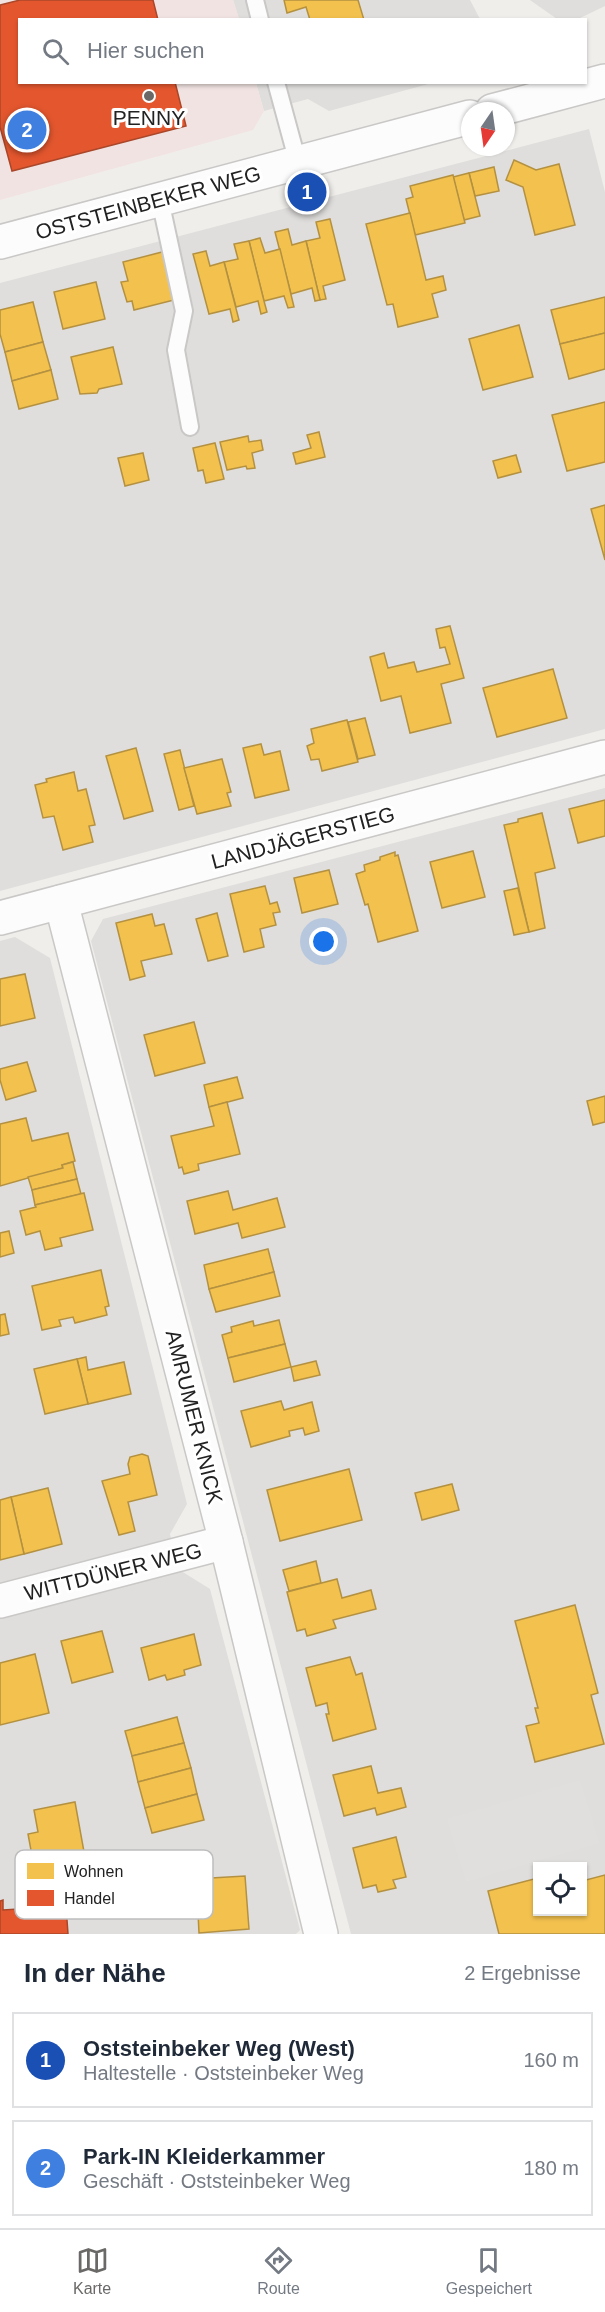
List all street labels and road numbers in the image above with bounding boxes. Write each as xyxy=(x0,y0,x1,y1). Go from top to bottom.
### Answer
street label: OSTSTEINBEKER WEG xyxy=(33,161,263,244)
street label: LANDJÄGERSTIEG xyxy=(209,802,397,873)
street label: AMRUMER KNICK xyxy=(162,1327,227,1506)
street label: WITTDÜNER WEG xyxy=(22,1538,204,1605)

